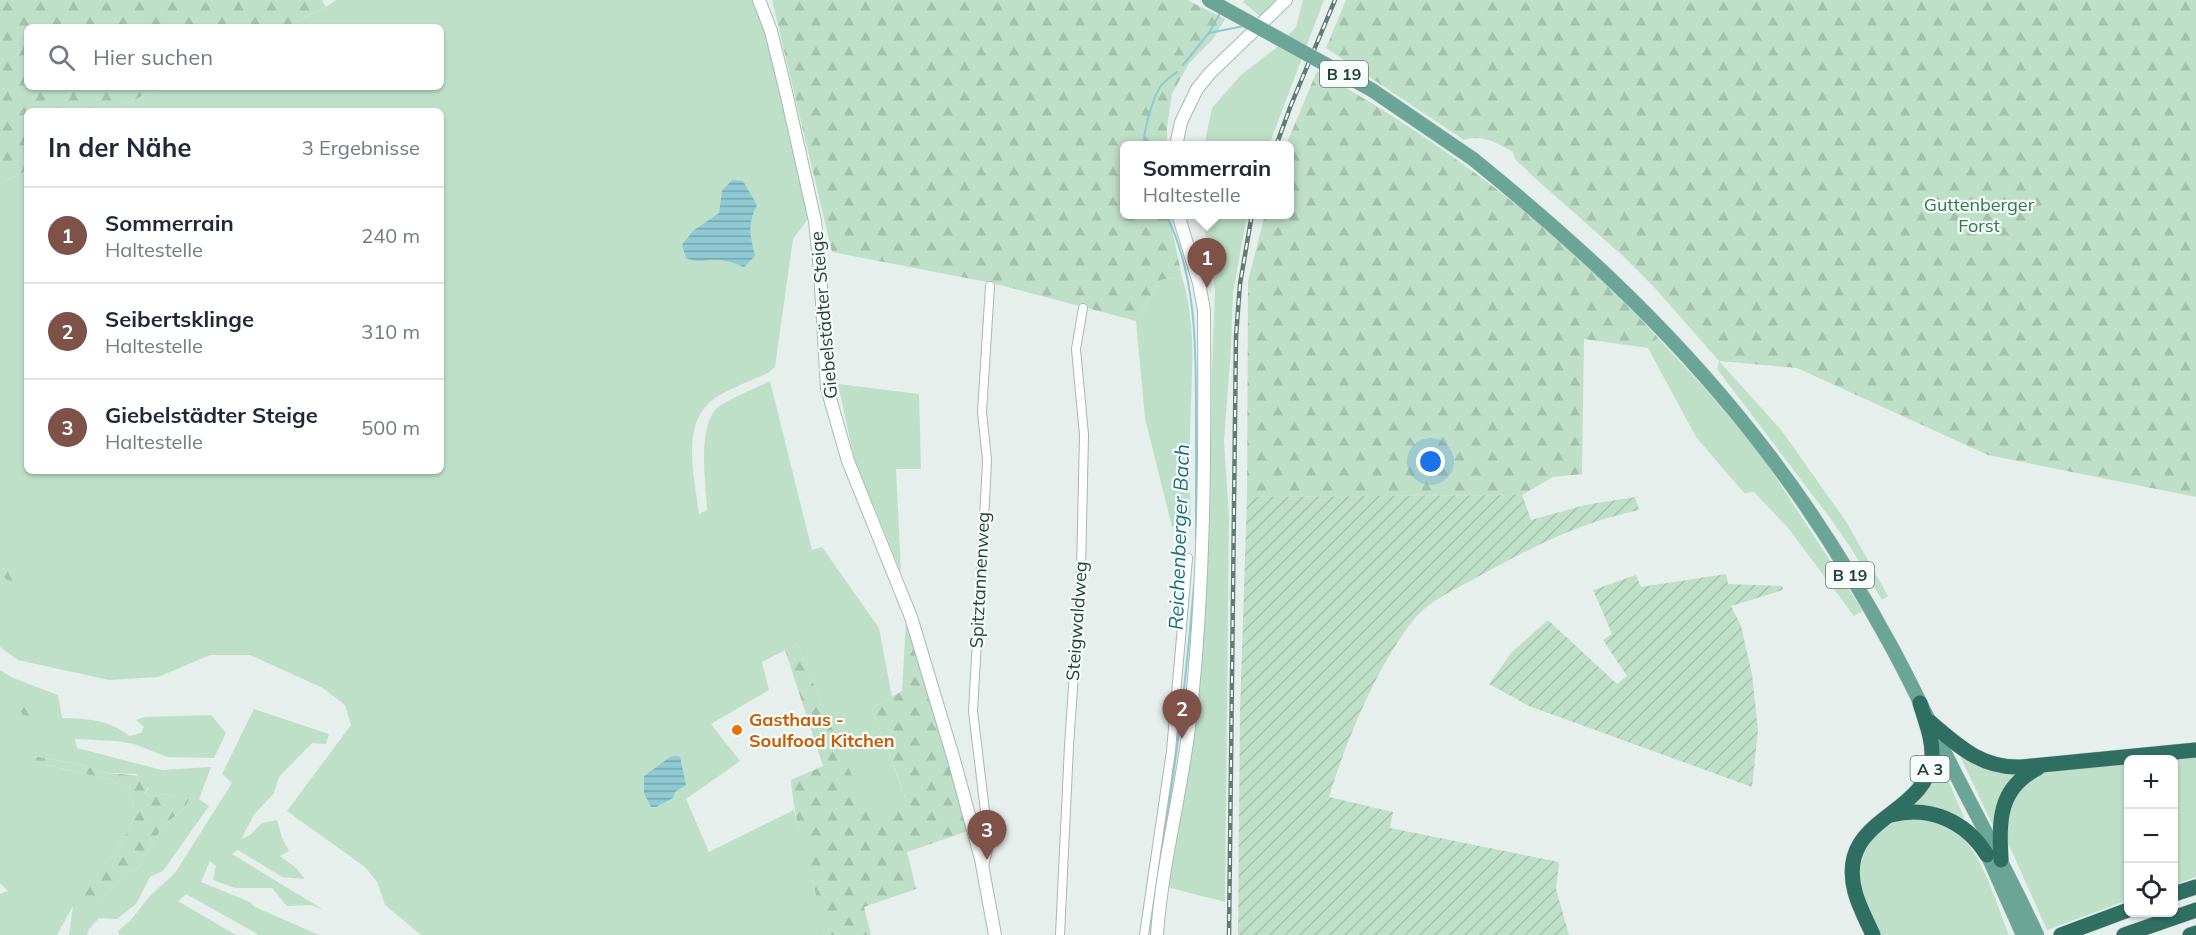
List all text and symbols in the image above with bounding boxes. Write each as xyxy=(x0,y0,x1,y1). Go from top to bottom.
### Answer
search box xyxy=(24,24,444,90)
icon: search xyxy=(45,41,78,74)
text: Hier suchen xyxy=(93,43,213,71)
road number: B 19 xyxy=(1320,61,1368,87)
text: In der Nähe xyxy=(48,131,192,164)
text: 3 Ergebnisse xyxy=(302,135,420,160)
popup xyxy=(1120,141,1294,219)
text: Sommerrain xyxy=(1143,154,1271,182)
text: Haltestelle xyxy=(1143,182,1241,207)
park label: Guttenberger Forst xyxy=(1924,193,2035,237)
text: Sommerrain xyxy=(105,209,234,237)
text: 1 xyxy=(62,223,74,248)
text: 240 m xyxy=(361,223,420,248)
street label: Giebelstädter Steige xyxy=(805,230,842,400)
text: Haltestelle xyxy=(105,237,203,262)
pin: 1 xyxy=(1188,238,1226,288)
text: Seibertsklinge xyxy=(105,305,254,333)
text: 2 xyxy=(62,319,74,344)
text: 310 m xyxy=(361,319,420,344)
text: Haltestelle xyxy=(105,333,203,358)
text: Giebelstädter Steige xyxy=(105,401,318,429)
text: 3 xyxy=(62,415,74,440)
text: 500 m xyxy=(361,415,420,440)
text: Haltestelle xyxy=(105,429,203,454)
water label: Reichenberger Bach xyxy=(1163,444,1194,630)
your location xyxy=(1416,447,1445,476)
street label: Spitztannenweg xyxy=(964,511,995,649)
street label: Steigwaldweg xyxy=(1061,560,1092,682)
road number: B 19 xyxy=(1826,562,1874,588)
pin: 2 xyxy=(1162,690,1202,739)
place label: Gasthaus - Soulfood Kitchen xyxy=(749,708,895,752)
marker: Gasthaus - Soulfood Kitchen xyxy=(730,723,744,737)
map controls xyxy=(2124,755,2178,917)
button: + xyxy=(2124,755,2178,809)
road number: A 3 xyxy=(1910,756,1950,782)
button: − xyxy=(2124,809,2178,863)
pin: 3 xyxy=(968,810,1006,860)
button: locate xyxy=(2124,863,2178,917)

